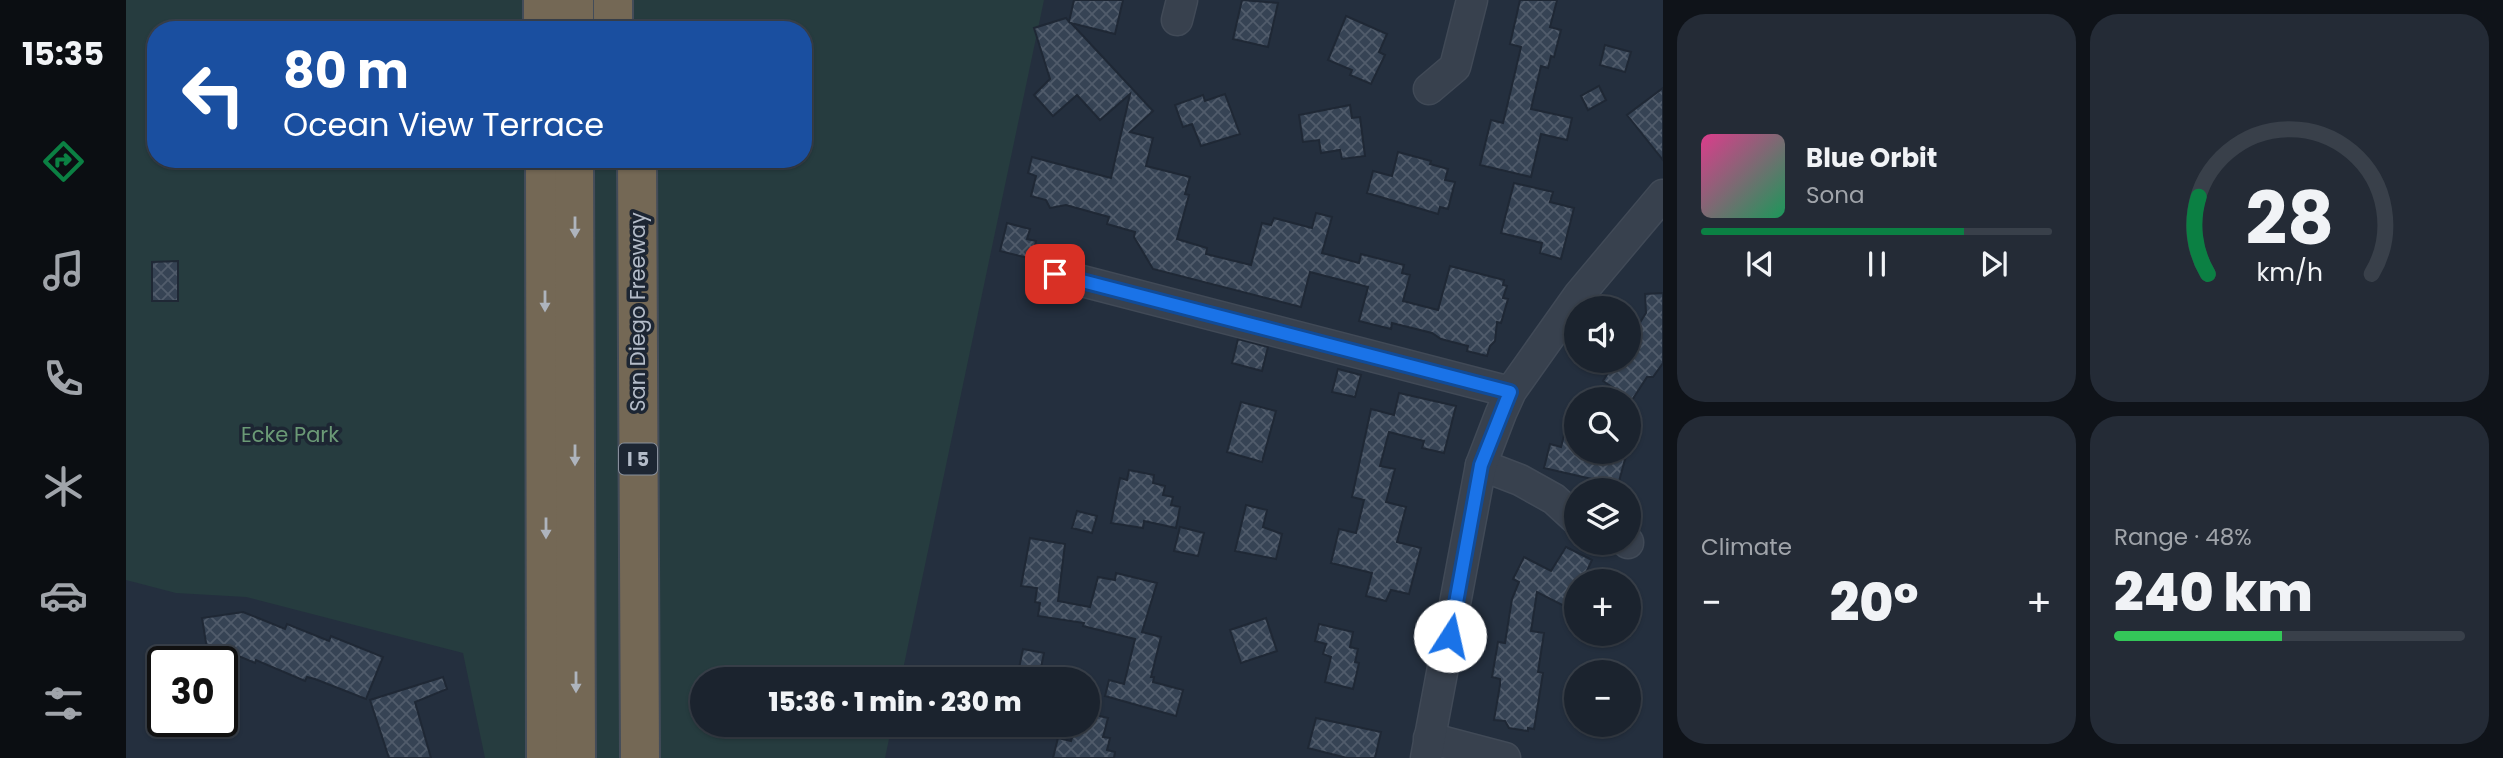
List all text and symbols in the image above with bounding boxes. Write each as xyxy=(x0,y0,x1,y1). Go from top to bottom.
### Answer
text: 15:35 xyxy=(22,31,104,76)
text: 80 m xyxy=(283,37,409,105)
icon: left xyxy=(168,49,259,140)
text: Ocean View Terrace xyxy=(283,102,604,147)
icon: directions xyxy=(39,137,88,186)
text: Blue Orbit xyxy=(1806,140,1937,176)
text: 28 xyxy=(2245,169,2334,270)
text: Sona xyxy=(1806,179,1865,211)
street label: San Diego Freeway xyxy=(623,212,652,412)
one-way arrow xyxy=(569,217,581,239)
pin xyxy=(1025,244,1085,304)
icon: previous xyxy=(1741,245,1779,283)
icon: pause xyxy=(1858,245,1896,283)
icon: next xyxy=(1975,245,2013,283)
icon: music xyxy=(39,246,88,295)
icon: arrive xyxy=(1036,255,1074,293)
text: km/h xyxy=(2256,255,2323,290)
one-way arrow xyxy=(539,290,551,312)
map controls xyxy=(1564,296,1641,737)
button: sound xyxy=(1564,296,1641,373)
icon: phone xyxy=(39,354,88,403)
button: search xyxy=(1564,387,1641,464)
park label: Ecke Park xyxy=(241,420,339,449)
one-way arrow xyxy=(569,444,581,466)
road number: I 5 xyxy=(619,444,657,474)
icon: climate xyxy=(39,462,88,511)
button: layers xyxy=(1564,478,1641,555)
one-way arrow xyxy=(540,518,552,540)
text: Range · 48% xyxy=(2114,521,2252,553)
text: Climate xyxy=(1701,531,1792,563)
text: 240 km xyxy=(2114,556,2313,629)
text: 20° xyxy=(1830,566,1918,639)
button: + xyxy=(1564,569,1641,646)
icon: car xyxy=(39,571,88,620)
text: − xyxy=(1701,576,1722,629)
text: + xyxy=(2026,576,2052,629)
position arrow xyxy=(1413,599,1487,673)
speed limit sign: 30 xyxy=(147,646,238,737)
button: − xyxy=(1564,660,1641,737)
one-way arrow xyxy=(570,672,582,694)
icon: filters xyxy=(39,679,88,728)
text: 15:36 · 1 min · 230 m xyxy=(768,684,1022,720)

